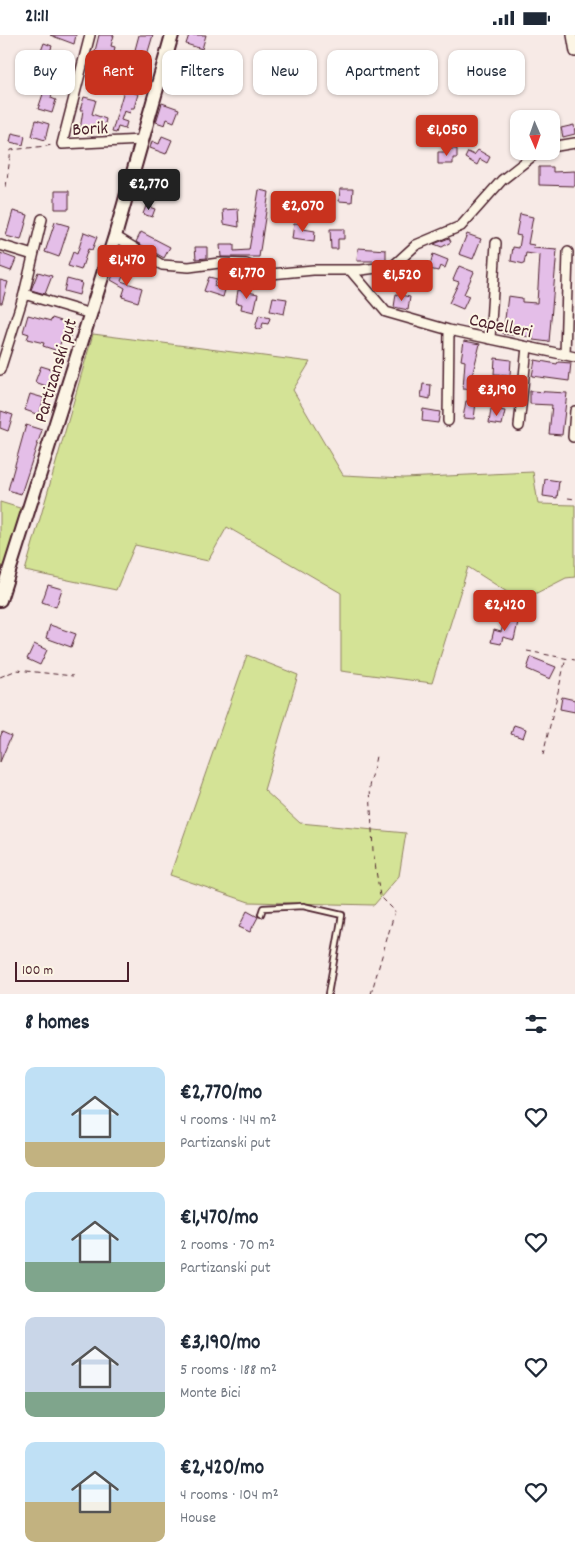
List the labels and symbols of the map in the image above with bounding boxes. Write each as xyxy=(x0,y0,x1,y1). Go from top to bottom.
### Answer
north arrow xyxy=(510,110,560,160)
pin: €1,050 xyxy=(406,115,488,157)
street label: Borik xyxy=(72,116,109,145)
pin: €2,770 xyxy=(108,169,190,211)
pin: €2,070 xyxy=(262,191,344,233)
pin: €1,470 xyxy=(86,245,168,287)
pin: €1,770 xyxy=(206,257,288,300)
pin: €1,520 xyxy=(361,259,443,302)
street label: Capelleri xyxy=(466,308,535,347)
street label: Partizanski put xyxy=(29,316,86,426)
pin: €3,190 xyxy=(456,375,538,417)
pin: €2,420 xyxy=(464,589,546,632)
scale bar xyxy=(15,959,129,982)

